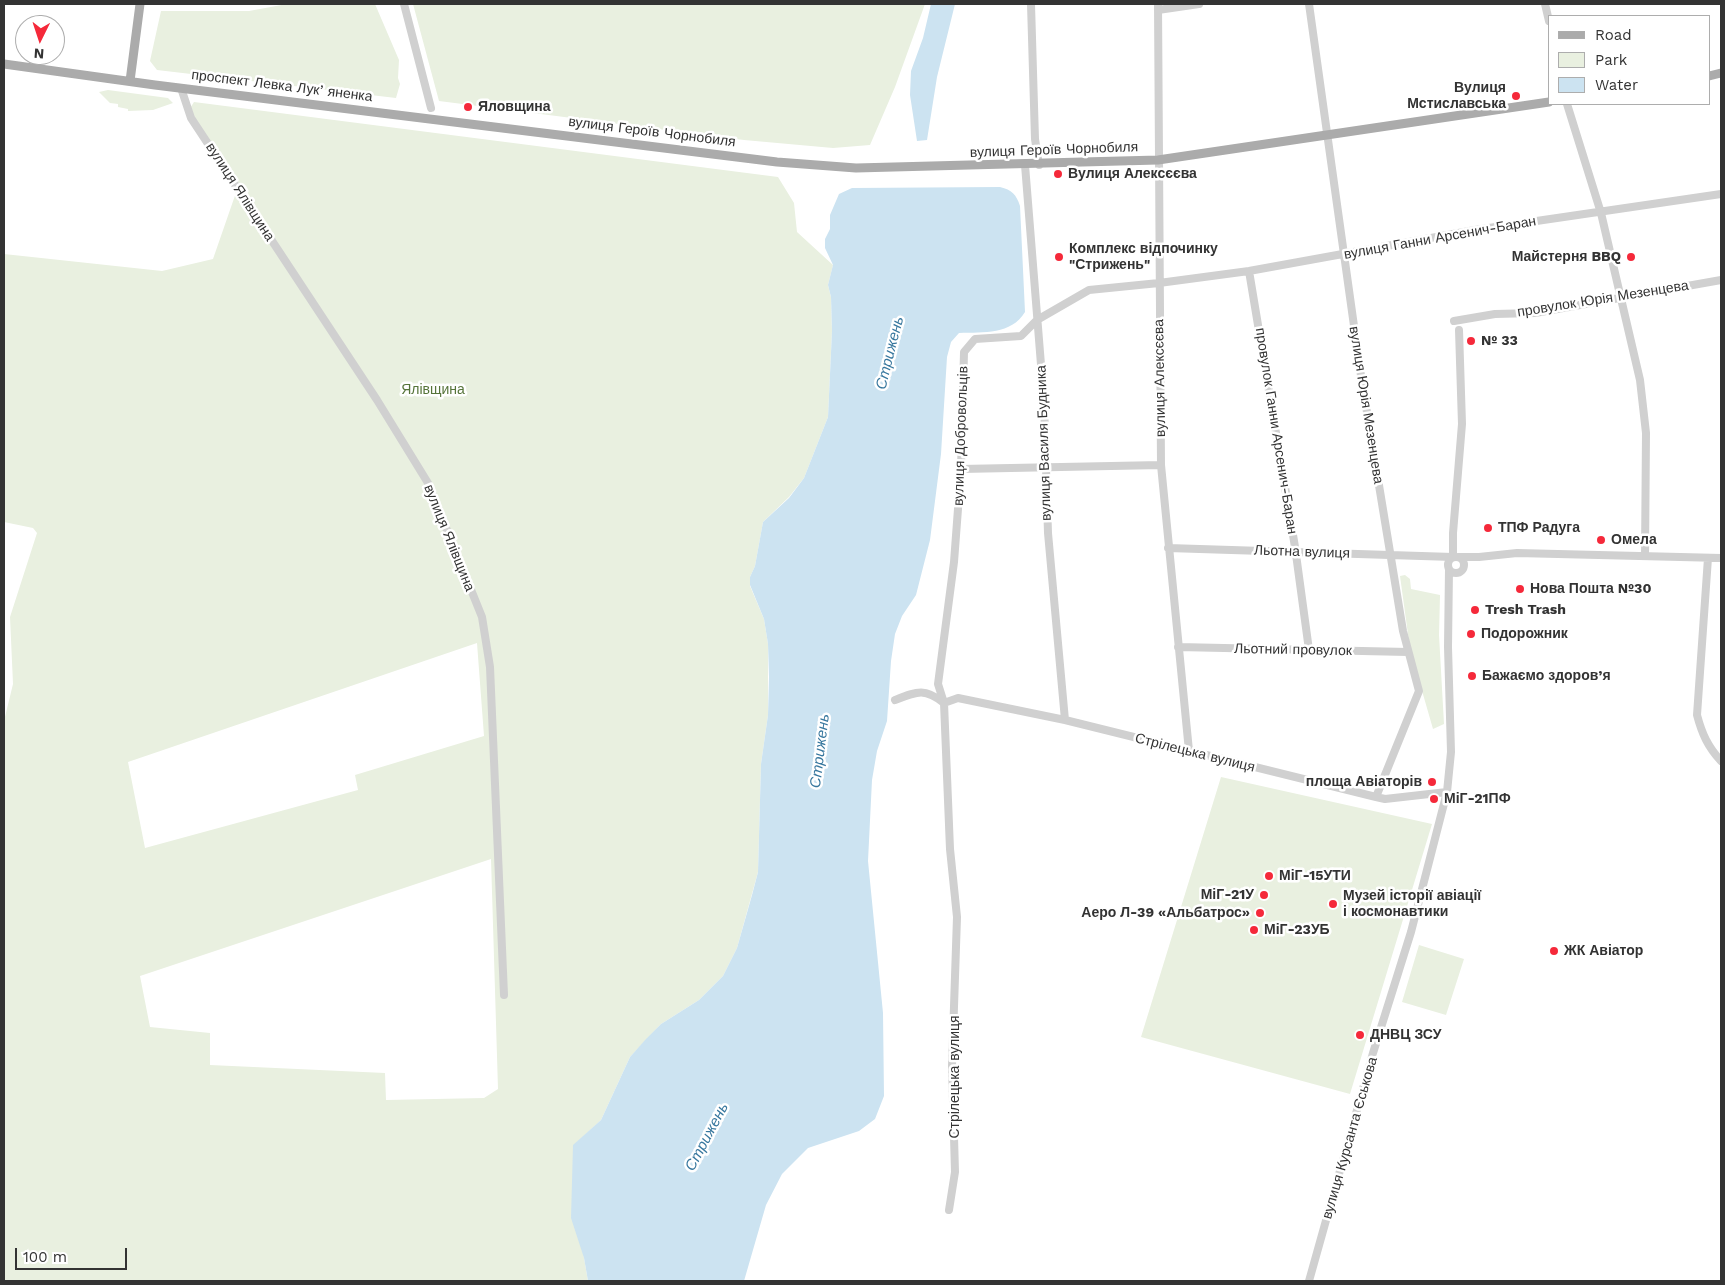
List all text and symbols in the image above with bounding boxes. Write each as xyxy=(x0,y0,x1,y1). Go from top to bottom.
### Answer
north arrow xyxy=(15,15,65,65)
legend xyxy=(1548,15,1710,105)
text: Road xyxy=(1595,26,1632,44)
text: N xyxy=(33,46,45,62)
text: Park xyxy=(1595,51,1627,69)
street label: проспект Левка Лукʼяненка xyxy=(191,67,373,105)
text: Water xyxy=(1595,76,1638,94)
place label: Вулиця Мстиславська xyxy=(1407,80,1506,112)
marker: Вулиця Мстиславська xyxy=(1510,90,1522,102)
place label: Яловщина xyxy=(478,99,551,115)
marker: Яловщина xyxy=(462,101,474,113)
street label: вулиця Героїв Чорнобиля xyxy=(567,113,737,151)
street label: вулиця Героїв Чорнобиля xyxy=(970,139,1138,161)
street label: вулиця Ялівщина xyxy=(202,140,278,244)
place label: Вулиця Алексєєва xyxy=(1068,166,1197,182)
marker: Вулиця Алексєєва xyxy=(1052,168,1064,180)
street label: вулиця Ганни Арсенич-Баран xyxy=(1343,213,1537,263)
place label: Комплекс відпочинку "Стрижень" xyxy=(1069,241,1218,274)
place label: Майстерня BBQ xyxy=(1512,249,1621,265)
marker: Комплекс відпочинку "Стрижень" xyxy=(1053,251,1065,263)
marker: Майстерня BBQ xyxy=(1625,251,1637,263)
street label: провулок Юрія Мезенцева xyxy=(1516,277,1690,321)
water label: Стрижень xyxy=(872,315,908,391)
street label: вулиця Алексєєва xyxy=(1151,319,1169,437)
street label: вулиця Юрія Мезенцева xyxy=(1345,325,1387,485)
street label: провулок Ганни Арсенич-Баран xyxy=(1251,327,1301,535)
place label: № 33 xyxy=(1481,333,1518,349)
marker: № 33 xyxy=(1465,335,1477,347)
street label: вулиця Василя Будника xyxy=(1033,365,1055,521)
street label: вулиця Добровольців xyxy=(950,366,972,506)
park label: Ялівщина xyxy=(401,382,465,398)
street label: вулиця Ялівщина xyxy=(420,482,478,594)
place label: ТПФ Радуга xyxy=(1498,520,1580,536)
marker: ТПФ Радуга xyxy=(1482,522,1494,534)
place label: Омела xyxy=(1611,532,1657,548)
marker: Омела xyxy=(1595,534,1607,546)
street label: Льотна вулиця xyxy=(1254,542,1350,562)
place label: Нова Пошта №30 xyxy=(1530,581,1651,597)
marker: Нова Пошта №30 xyxy=(1514,583,1526,595)
place label: Tresh Trash xyxy=(1485,602,1566,618)
marker: Tresh Trash xyxy=(1469,604,1481,616)
place label: Подорожник xyxy=(1481,626,1568,642)
marker: Подорожник xyxy=(1465,628,1477,640)
street label: Льотний провулок xyxy=(1234,641,1352,659)
place label: Бажаємо здоров’я xyxy=(1482,668,1611,684)
marker: Бажаємо здоров’я xyxy=(1466,670,1478,682)
water label: Стрижень xyxy=(807,713,833,789)
street label: Стрілецька вулиця xyxy=(1133,730,1257,776)
place label: площа Авіаторів xyxy=(1306,774,1422,790)
marker: площа Авіаторів xyxy=(1426,776,1438,788)
place label: МіГ-21ПФ xyxy=(1444,791,1511,807)
marker: МіГ-21ПФ xyxy=(1428,793,1440,805)
place label: МіГ-15УТИ xyxy=(1279,868,1351,884)
marker: МіГ-15УТИ xyxy=(1263,870,1275,882)
place label: МіГ-21У xyxy=(1201,887,1254,903)
place label: Музей історії авіації і космонавтики xyxy=(1343,888,1481,920)
marker: МіГ-21У xyxy=(1258,889,1270,901)
marker: Музей історії авіації і космонавтики xyxy=(1327,898,1339,910)
place label: Аеро Л-39 «Альбатрос» xyxy=(1081,905,1250,921)
marker: Аеро Л-39 «Альбатрос» xyxy=(1254,907,1266,919)
place label: МіГ-23УБ xyxy=(1264,922,1330,938)
marker: МіГ-23УБ xyxy=(1248,924,1260,936)
place label: ЖК Авіатор xyxy=(1564,943,1643,959)
marker: ЖК Авіатор xyxy=(1548,945,1560,957)
street label: Стрілецька вулиця xyxy=(947,1015,963,1139)
place label: ДНВЦ ЗСУ xyxy=(1370,1027,1441,1043)
marker: ДНВЦ ЗСУ xyxy=(1354,1029,1366,1041)
street label: вулиця Курсанта Єськова xyxy=(1319,1055,1381,1221)
water label: Стрижень xyxy=(682,1100,732,1174)
scale bar xyxy=(18,1238,130,1270)
text: 100 m xyxy=(23,1248,67,1266)

